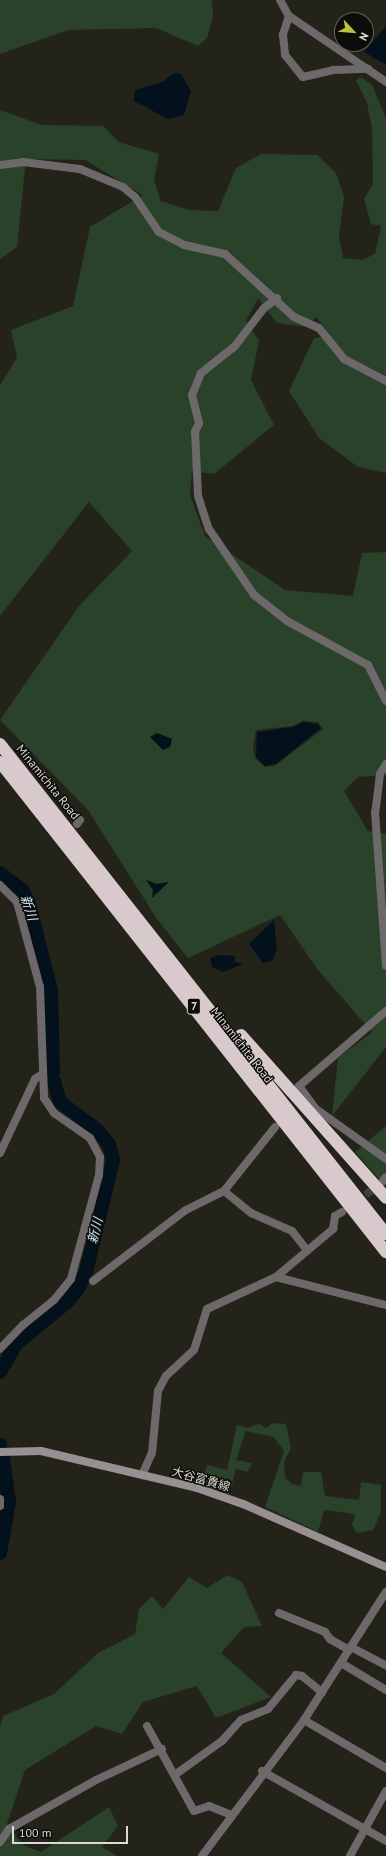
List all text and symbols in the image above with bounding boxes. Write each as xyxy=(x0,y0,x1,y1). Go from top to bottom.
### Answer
north arrow xyxy=(334,12,374,52)
text: N xyxy=(356,30,372,43)
street label: Minamichita Road xyxy=(13,742,83,822)
water label: 新川 xyxy=(16,893,40,923)
road number: 7 xyxy=(186,997,202,1015)
street label: Minamichita Road xyxy=(208,1004,276,1086)
water label: 新川 xyxy=(85,1216,107,1246)
street label: 大谷富貴線 xyxy=(170,1464,232,1494)
scale bar xyxy=(14,1818,130,1844)
text: 100 m xyxy=(19,1825,52,1840)

